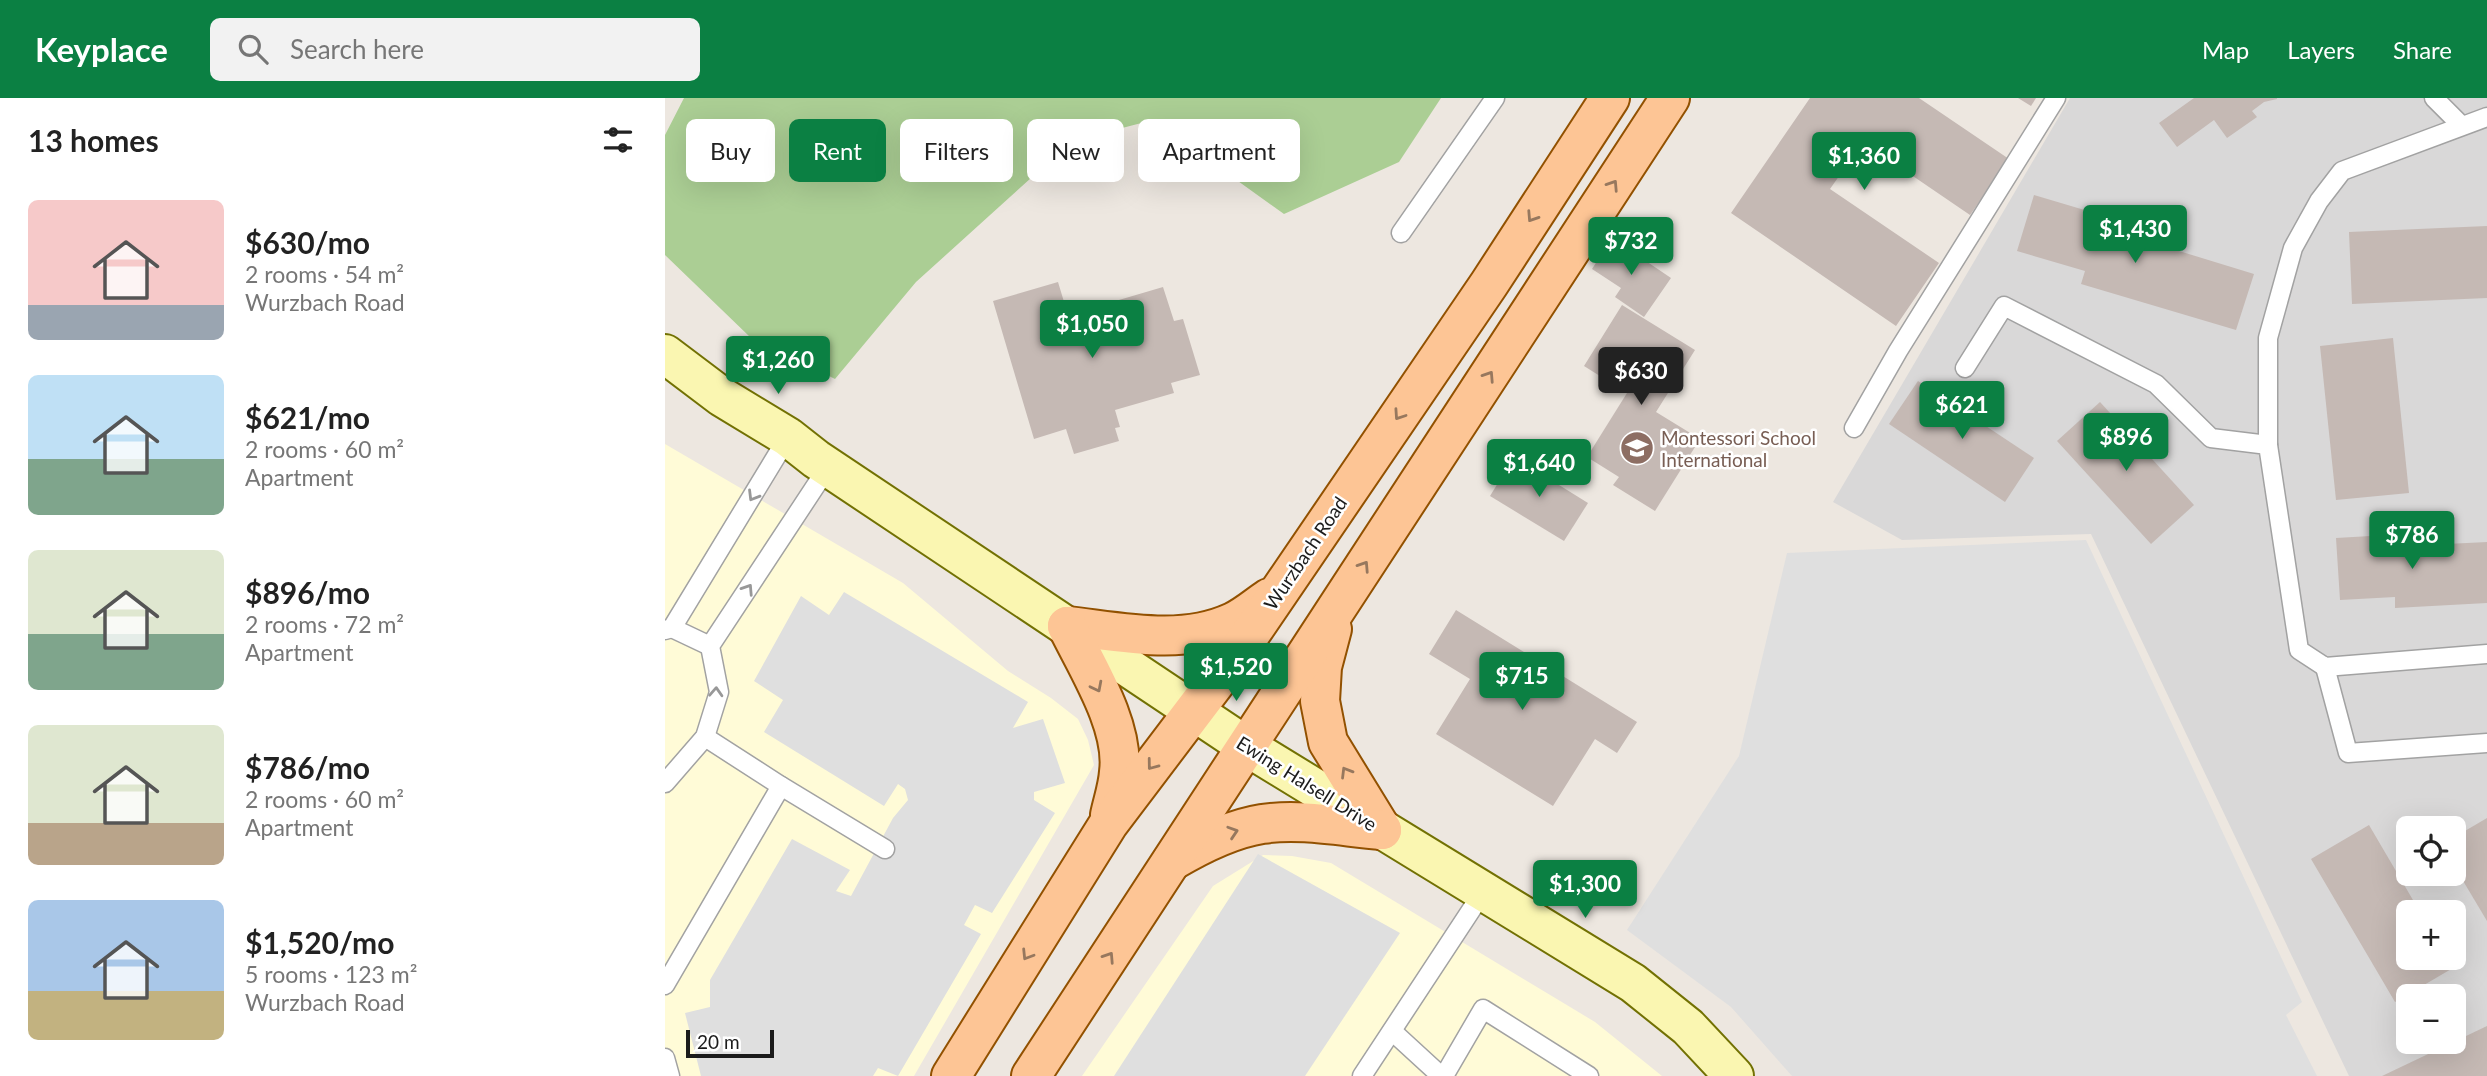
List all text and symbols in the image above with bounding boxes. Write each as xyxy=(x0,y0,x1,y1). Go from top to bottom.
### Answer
search box xyxy=(210,18,700,81)
text: Keyplace xyxy=(35,29,168,69)
icon: search xyxy=(234,30,272,68)
text: Search here xyxy=(290,33,424,65)
text: Map xyxy=(2202,35,2249,64)
text: Layers xyxy=(2287,35,2355,64)
text: Share xyxy=(2393,35,2452,64)
chip: Buy xyxy=(686,119,775,182)
chip: Rent xyxy=(789,119,886,182)
chip: Filters xyxy=(900,119,1013,182)
chip: New xyxy=(1027,119,1124,182)
chip: Apartment xyxy=(1138,119,1300,182)
icon: filters xyxy=(599,121,637,159)
text: 13 homes xyxy=(28,122,159,158)
pin: $1,360 xyxy=(1807,132,1921,192)
text: $1,360 xyxy=(1828,141,1900,169)
one-way arrow xyxy=(1605,180,1618,193)
pin: $1,430 xyxy=(2078,206,2192,265)
one-way arrow xyxy=(1528,209,1541,222)
text: $1,430 xyxy=(2099,214,2171,242)
pin: $732 xyxy=(1590,218,1672,277)
text: $630/mo xyxy=(245,224,370,260)
text: $732 xyxy=(1604,226,1658,254)
icon: home xyxy=(84,228,168,312)
text: 2 rooms · 54 m² xyxy=(245,260,404,288)
text: Wurzbach Road xyxy=(245,288,405,316)
pin: $1,050 xyxy=(1035,300,1149,360)
text: $1,050 xyxy=(1056,309,1128,337)
pin: $1,260 xyxy=(721,336,835,396)
text: $1,260 xyxy=(742,345,814,373)
pin: $630 xyxy=(1600,348,1682,407)
text: $630 xyxy=(1614,356,1668,384)
one-way arrow xyxy=(1480,370,1493,383)
pin: $621 xyxy=(1921,382,2003,441)
text: $621 xyxy=(1935,390,1989,418)
text: $621/mo xyxy=(245,399,370,435)
icon: home xyxy=(84,403,168,487)
one-way arrow xyxy=(1395,407,1407,420)
pin: $896 xyxy=(2085,414,2167,473)
text: $896 xyxy=(2099,422,2153,450)
place label: Montessori School International xyxy=(1661,426,1816,471)
school or university icon: Montessori School International xyxy=(1618,429,1656,467)
text: 2 rooms · 60 m² xyxy=(245,435,404,463)
pin: $1,640 xyxy=(1482,440,1596,499)
text: $1,640 xyxy=(1503,448,1575,476)
text: Apartment xyxy=(245,463,353,491)
one-way arrow xyxy=(748,488,761,501)
street label: Wurzbach Road xyxy=(1259,492,1351,614)
pin: $786 xyxy=(2371,512,2453,571)
text: $786 xyxy=(2385,520,2439,548)
one-way arrow xyxy=(1356,561,1368,574)
text: $896/mo xyxy=(245,574,370,610)
icon: home xyxy=(84,578,168,662)
one-way arrow xyxy=(739,583,752,596)
text: 2 rooms · 72 m² xyxy=(245,610,404,638)
text: Apartment xyxy=(245,638,353,666)
pin: $1,520 xyxy=(1179,644,1293,703)
text: $1,520 xyxy=(1200,652,1272,680)
pin: $715 xyxy=(1481,652,1563,712)
text: $715 xyxy=(1495,661,1549,689)
one-way arrow xyxy=(1089,680,1103,692)
one-way arrow xyxy=(708,686,723,697)
street label: Ewing Halsell Drive xyxy=(1233,731,1381,835)
text: $786/mo xyxy=(245,749,370,785)
icon: home xyxy=(84,753,168,837)
one-way arrow xyxy=(1148,757,1160,770)
one-way arrow xyxy=(1342,766,1355,779)
text: 2 rooms · 60 m² xyxy=(245,785,404,813)
text: Apartment xyxy=(245,813,353,841)
map controls xyxy=(2396,816,2466,1054)
button: locate xyxy=(2396,816,2466,886)
one-way arrow xyxy=(1227,826,1239,841)
pin: $1,300 xyxy=(1528,860,1642,920)
text: $1,300 xyxy=(1549,869,1621,897)
button: + xyxy=(2396,900,2466,970)
text: $1,520/mo xyxy=(245,924,394,960)
icon: home xyxy=(84,928,168,1012)
one-way arrow xyxy=(1022,947,1035,960)
one-way arrow xyxy=(1100,952,1113,965)
text: 5 rooms · 123 m² xyxy=(245,960,417,988)
button: − xyxy=(2396,984,2466,1054)
text: Wurzbach Road xyxy=(245,988,405,1016)
scale bar xyxy=(686,1027,773,1059)
text: 20 m xyxy=(697,1030,740,1053)

